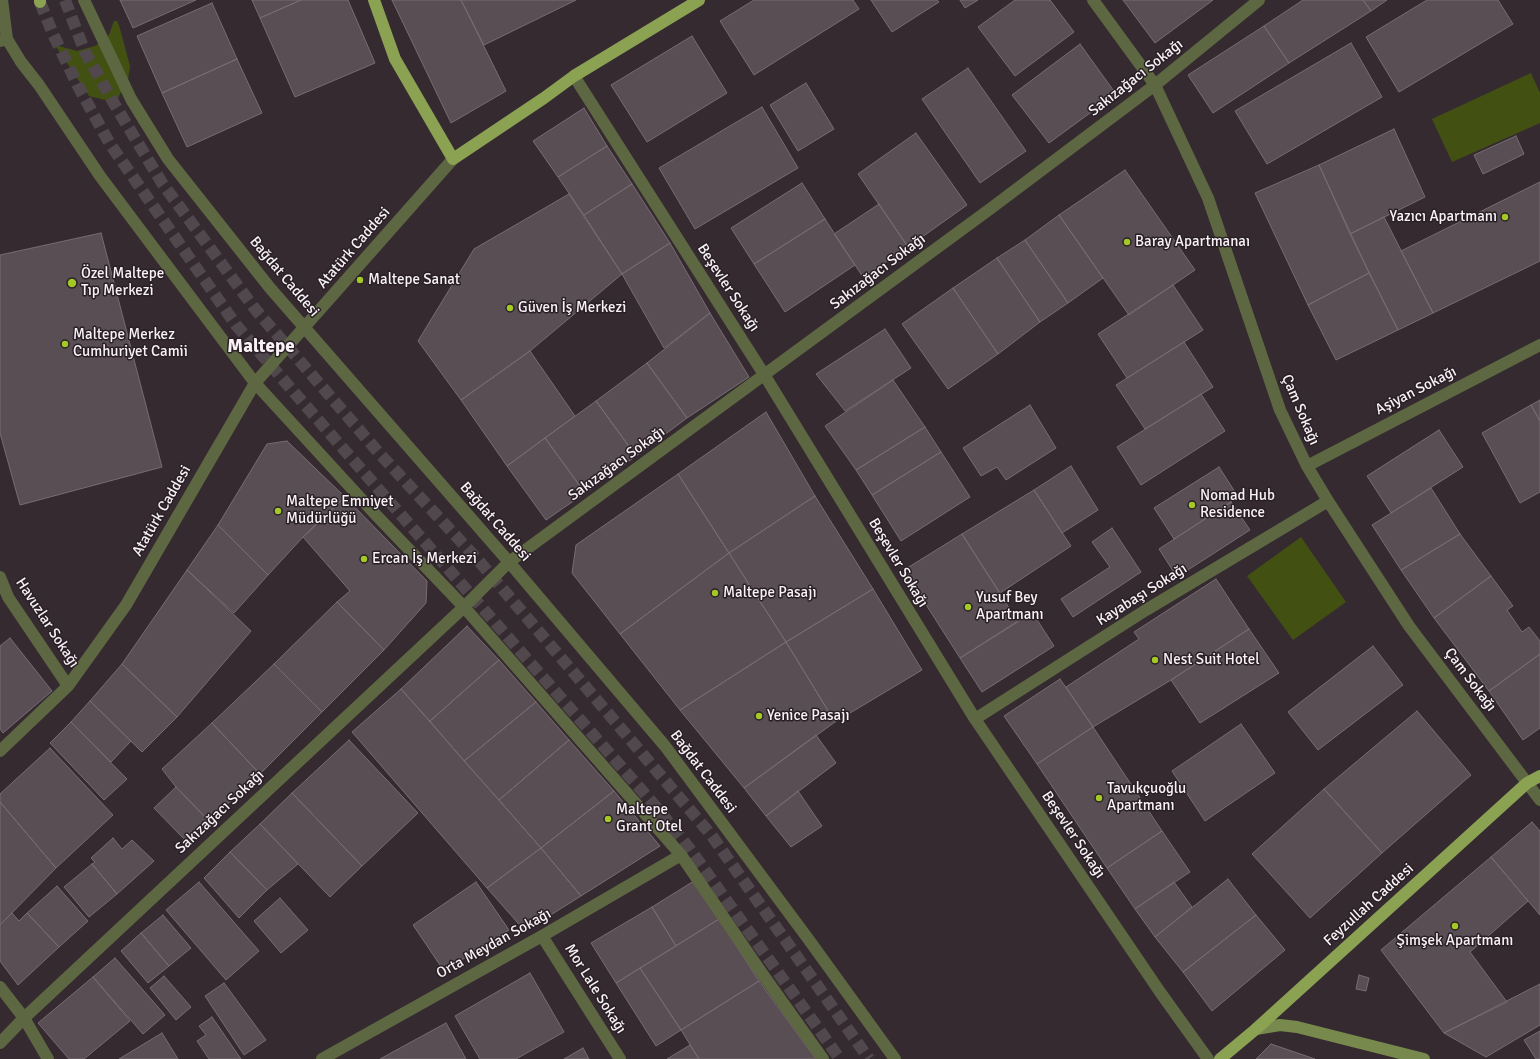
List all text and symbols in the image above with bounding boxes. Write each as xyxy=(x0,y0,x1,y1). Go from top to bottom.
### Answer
street label: Sakızağacı Sokağı xyxy=(1085,36,1187,120)
street label: Atatürk Caddesi xyxy=(314,204,394,292)
place label: Yazıcı Apartmanı xyxy=(1390,208,1497,226)
marker: Yazıcı Apartmanı xyxy=(1500,212,1510,222)
street label: Sakızağacı Sokağı xyxy=(827,230,929,314)
street label: Bağdat Caddesi xyxy=(245,233,323,321)
place label: Baray Apartmanaı xyxy=(1135,233,1250,251)
marker: Baray Apartmanaı xyxy=(1122,237,1132,247)
street label: Beşevler Sokağı xyxy=(693,241,763,335)
place label: Özel Maltepe Tıp Merkezi xyxy=(81,265,164,300)
place label: Maltepe Sanat xyxy=(368,271,460,289)
marker: Maltepe Sanat xyxy=(355,275,365,285)
marker: Özel Maltepe Tıp Merkezi xyxy=(66,277,78,289)
place label: Güven İş Merkezi xyxy=(518,299,626,317)
marker: Güven İş Merkezi xyxy=(505,303,515,313)
place label: Maltepe Merkez Cumhuriyet Camii xyxy=(73,326,188,361)
district label: Maltepe xyxy=(227,336,295,358)
marker: Maltepe Merkez Cumhuriyet Camii xyxy=(60,339,70,349)
street label: Aşiyan Sokağı xyxy=(1372,363,1460,419)
street label: Çam Sokağı xyxy=(1277,372,1323,448)
street label: Sakızağacı Sokağı xyxy=(565,423,669,505)
street label: Atatürk Caddesi xyxy=(129,462,195,560)
street label: Bağdat Caddesi xyxy=(456,479,534,565)
place label: Nomad Hub Residence xyxy=(1200,487,1275,522)
place label: Maltepe Emniyet Müdürlüğü xyxy=(286,493,393,528)
marker: Nomad Hub Residence xyxy=(1187,500,1197,510)
marker: Maltepe Emniyet Müdürlüğü xyxy=(273,506,283,516)
street label: Beşevler Sokağı xyxy=(864,515,932,611)
place label: Ercan İş Merkezi xyxy=(372,550,477,568)
marker: Ercan İş Merkezi xyxy=(359,554,369,564)
street label: Kayabaşı Sokağı xyxy=(1093,560,1191,630)
street label: Havuzlar Sokağı xyxy=(11,575,83,671)
place label: Maltepe Pasajı xyxy=(723,584,816,602)
marker: Maltepe Pasajı xyxy=(710,588,720,598)
place label: Yusuf Bey Apartmanı xyxy=(976,589,1044,624)
marker: Yusuf Bey Apartmanı xyxy=(963,602,973,612)
street label: Çam Sokağı xyxy=(1440,645,1500,715)
place label: Nest Suit Hotel xyxy=(1163,651,1260,669)
marker: Nest Suit Hotel xyxy=(1150,655,1160,665)
place label: Yenice Pasajı xyxy=(767,707,849,725)
marker: Yenice Pasajı xyxy=(754,711,764,721)
street label: Bağdat Caddesi xyxy=(666,727,740,817)
street label: Sakızağacı Sokağı xyxy=(172,766,268,858)
place label: Tavukçuoğlu Apartmanı xyxy=(1107,780,1186,815)
street label: Beşevler Sokağı xyxy=(1037,788,1109,882)
marker: Tavukçuoğlu Apartmanı xyxy=(1094,793,1104,803)
place label: Maltepe Grant Otel xyxy=(616,801,682,836)
marker: Maltepe Grant Otel xyxy=(603,814,613,824)
street label: Feyzullah Caddesi xyxy=(1320,860,1418,950)
street label: Orta Meydan Sokağı xyxy=(433,905,555,983)
marker: Şimşek Apartmanı xyxy=(1450,921,1460,931)
place label: Şimşek Apartmanı xyxy=(1397,932,1513,950)
street label: Mor Lale Sokağı xyxy=(560,941,630,1037)

